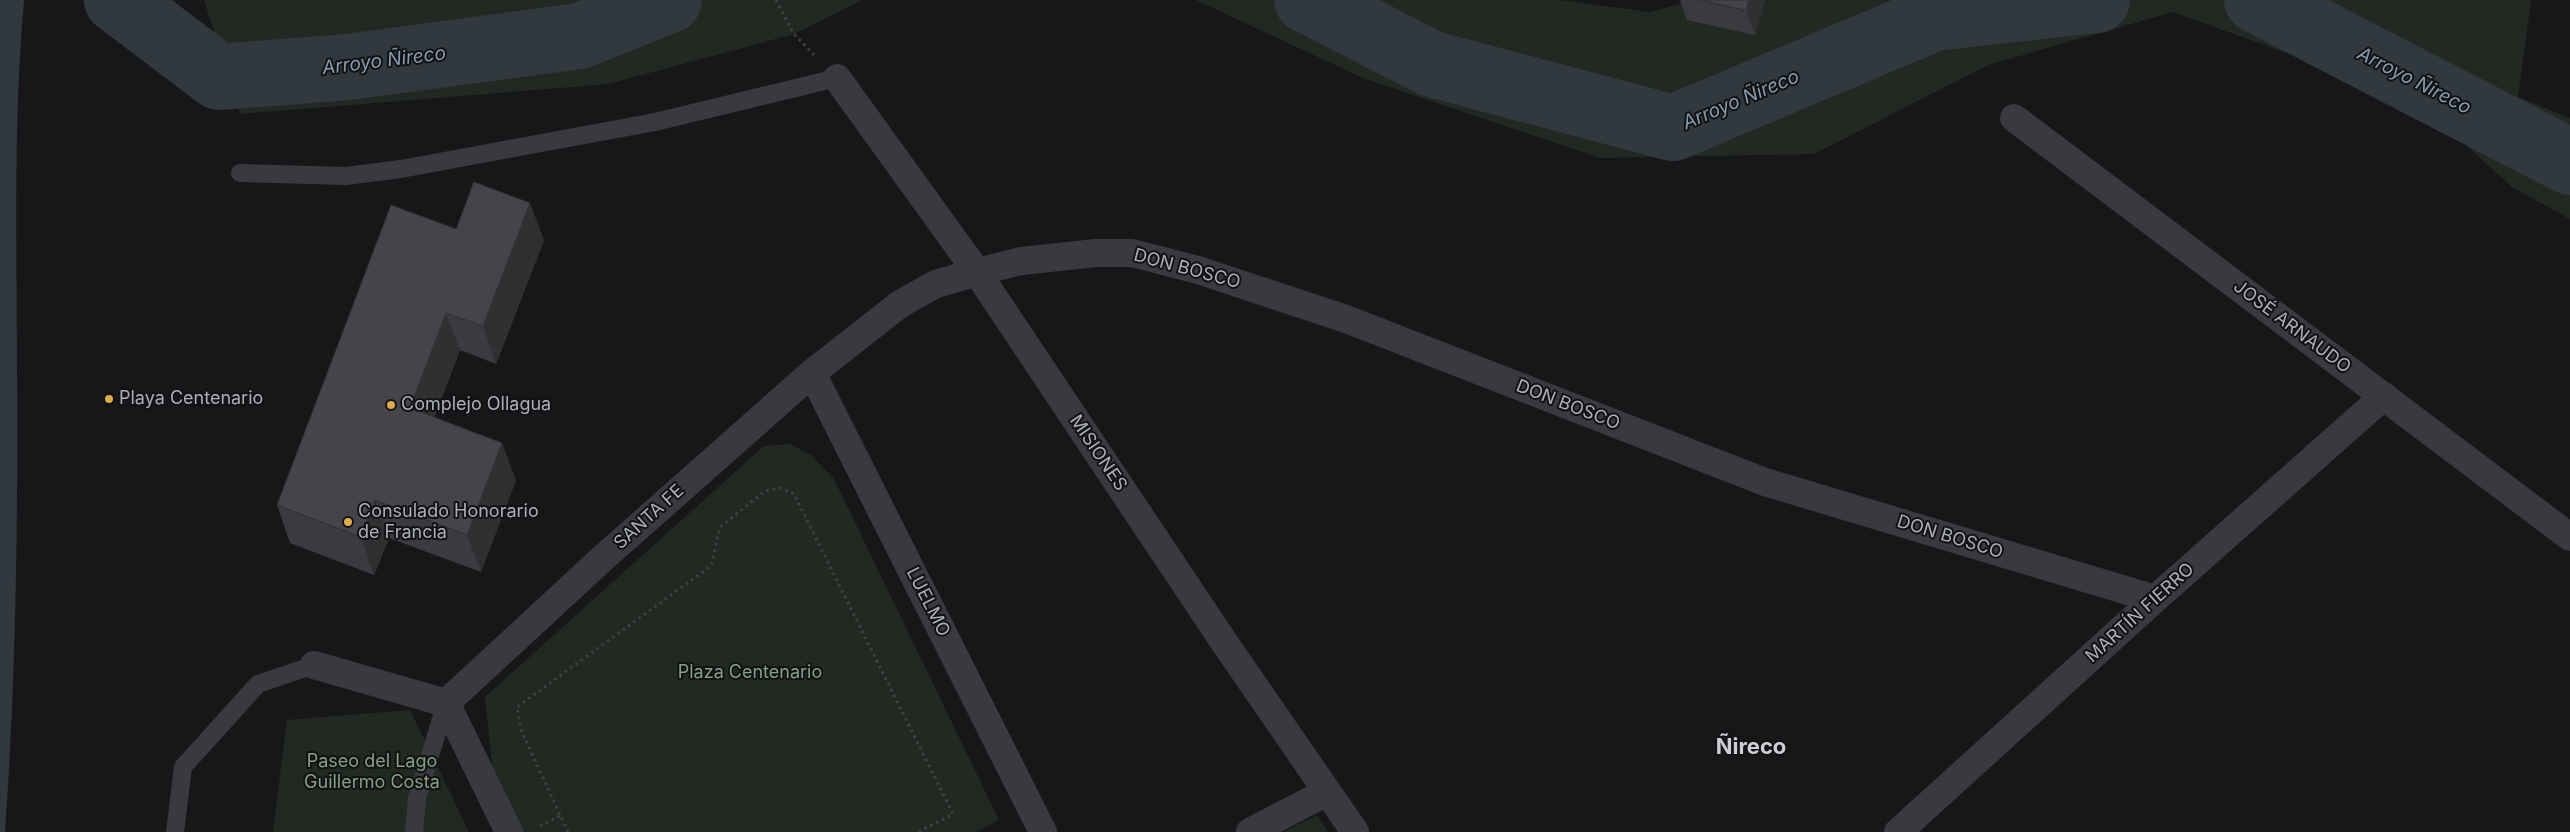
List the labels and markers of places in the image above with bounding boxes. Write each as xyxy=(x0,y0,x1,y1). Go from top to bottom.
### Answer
place label: Playa Centenario xyxy=(119,388,263,410)
marker: Playa Centenario xyxy=(103,393,115,405)
place label: Complejo Ollagua xyxy=(401,394,551,416)
marker: Complejo Ollagua xyxy=(385,399,397,411)
place label: Consulado Honorario de Francia xyxy=(358,501,539,544)
marker: Consulado Honorario de Francia xyxy=(342,516,354,528)

